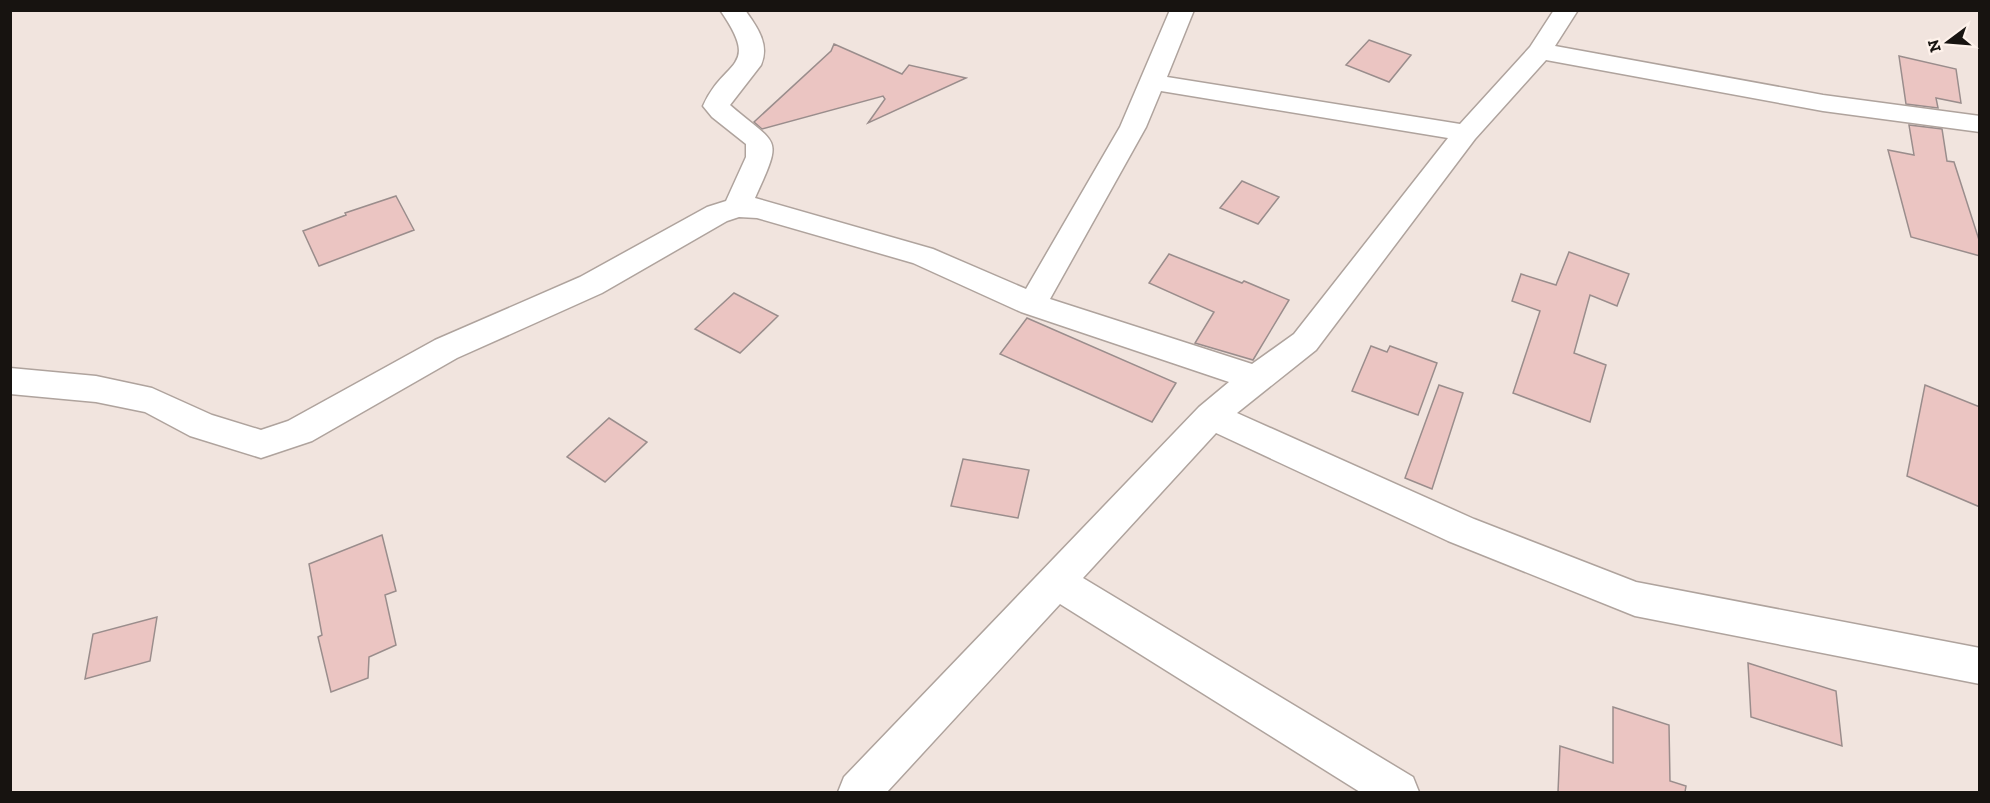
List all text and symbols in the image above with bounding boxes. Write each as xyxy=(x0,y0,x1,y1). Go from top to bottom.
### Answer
north arrow xyxy=(1918,12,1978,72)
text: N xyxy=(1923,38,1945,54)

